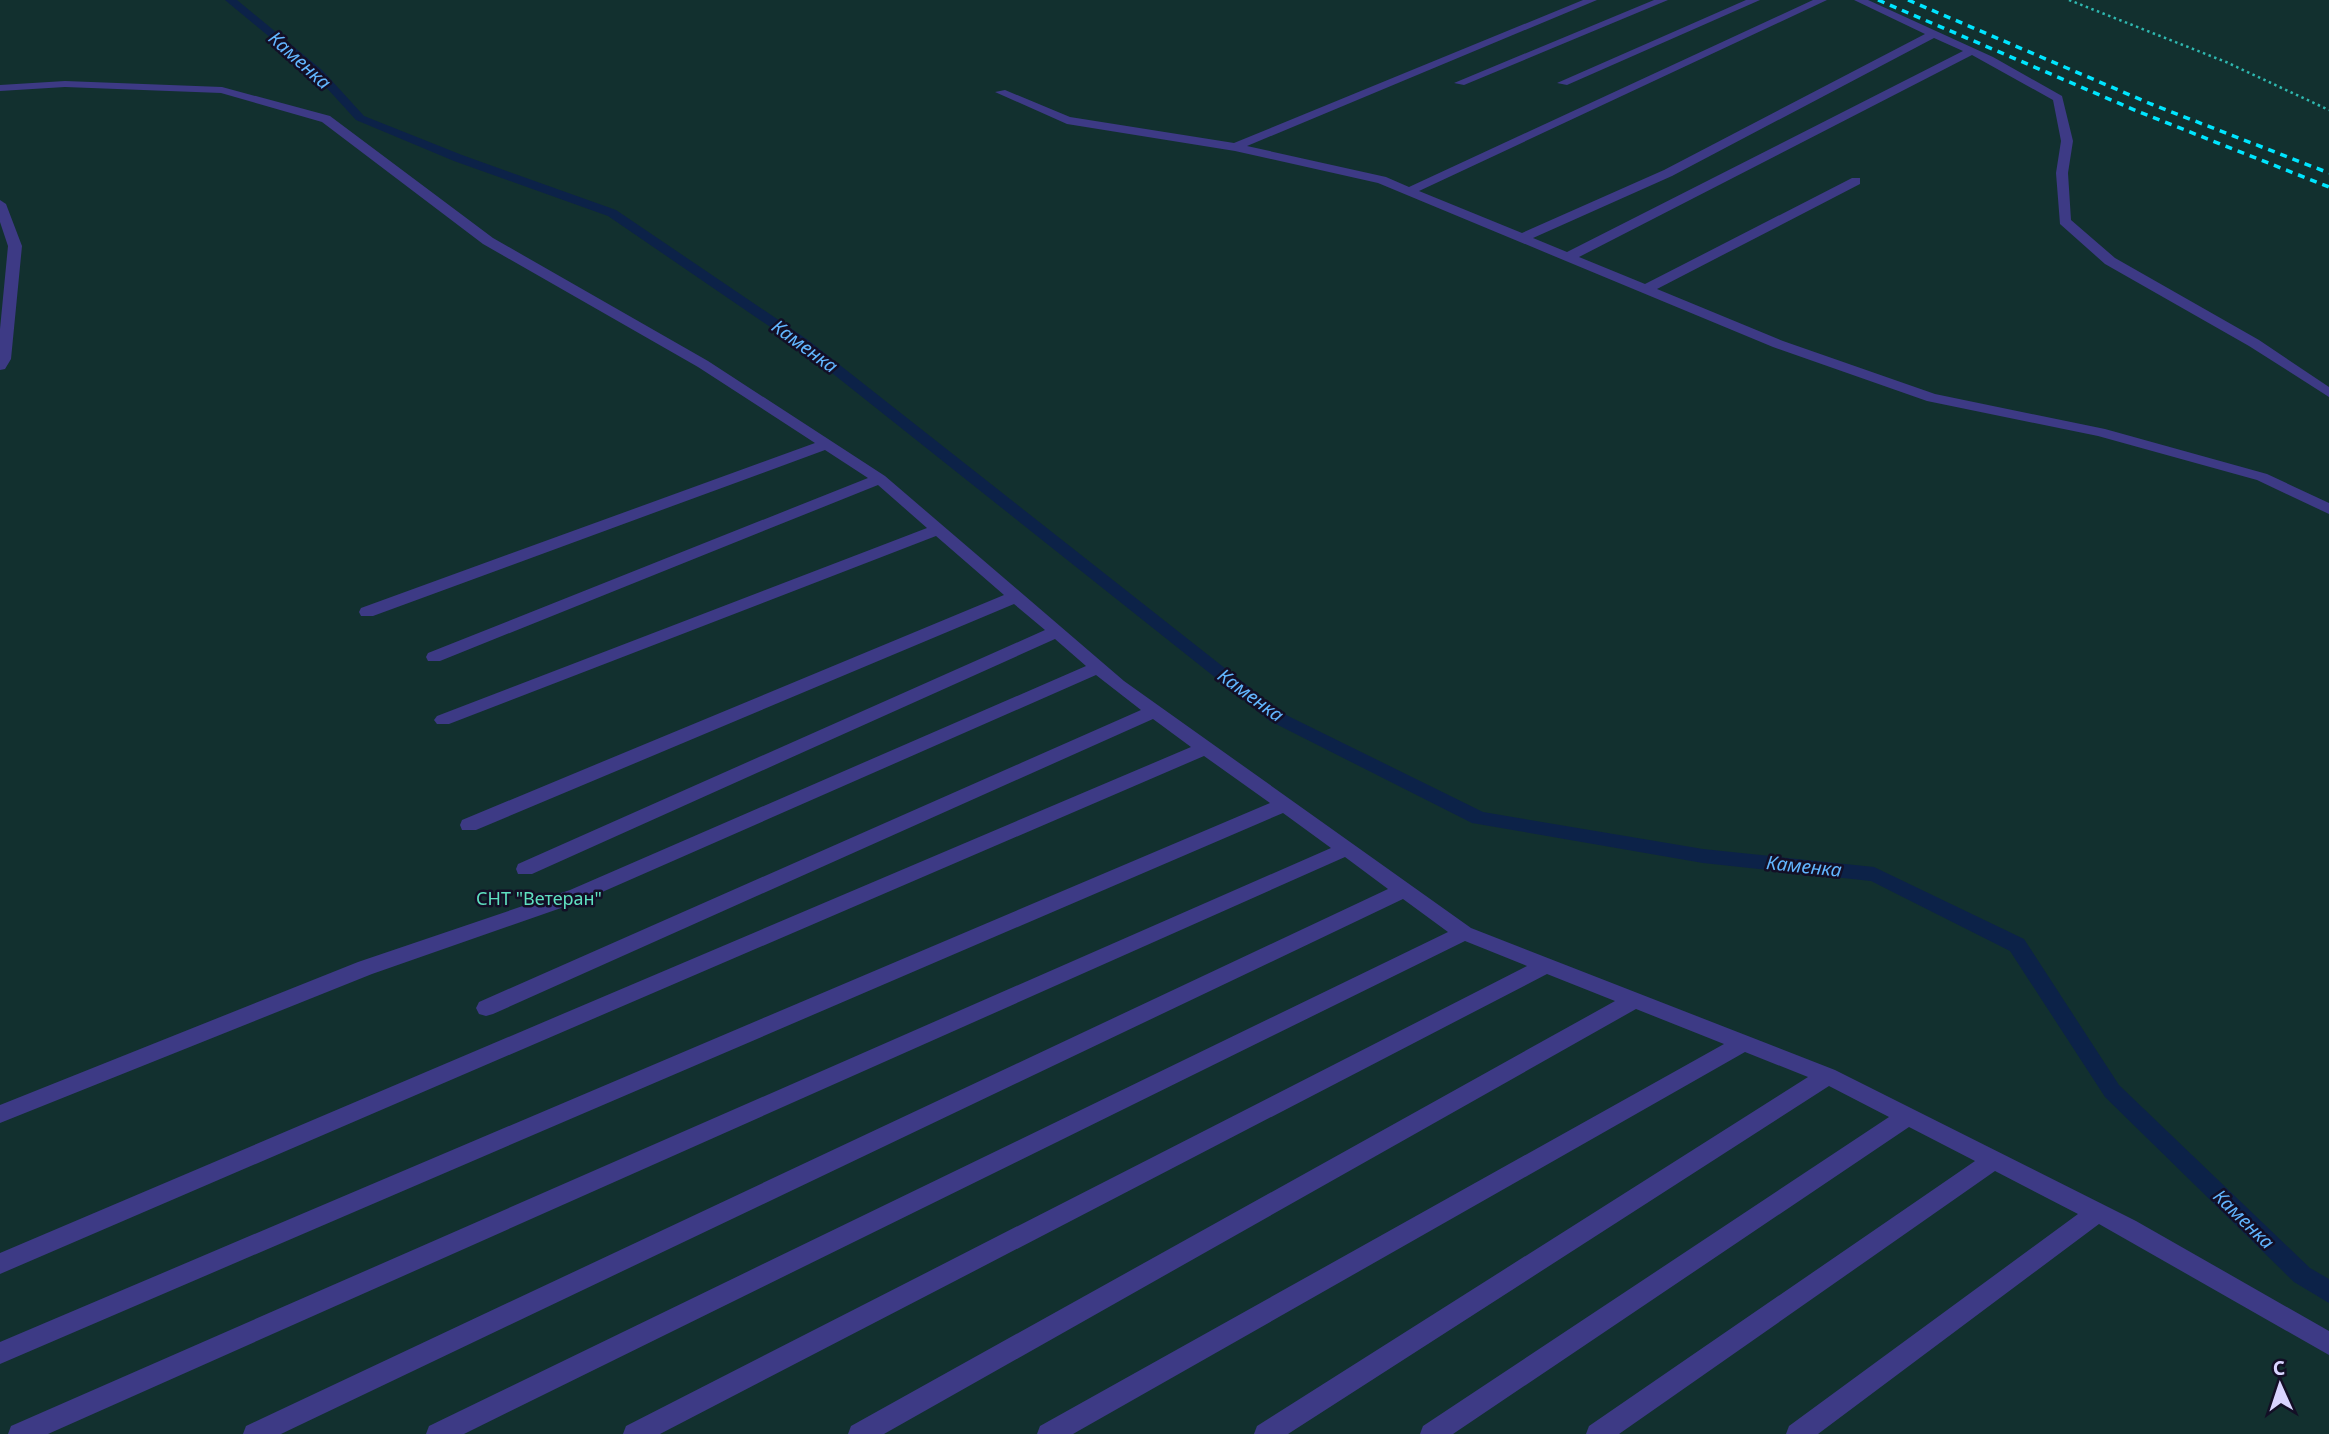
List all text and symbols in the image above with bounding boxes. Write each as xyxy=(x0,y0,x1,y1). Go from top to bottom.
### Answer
water label: Каменка xyxy=(263,25,337,95)
water label: Каменка xyxy=(767,313,843,379)
water label: Каменка xyxy=(1213,662,1289,728)
water label: Каменка xyxy=(1765,849,1843,883)
park label: СНТ "Ветеран" xyxy=(476,886,602,910)
water label: Каменка xyxy=(2208,1183,2280,1255)
north arrow xyxy=(2245,1350,2315,1420)
text: С xyxy=(2272,1355,2286,1381)

